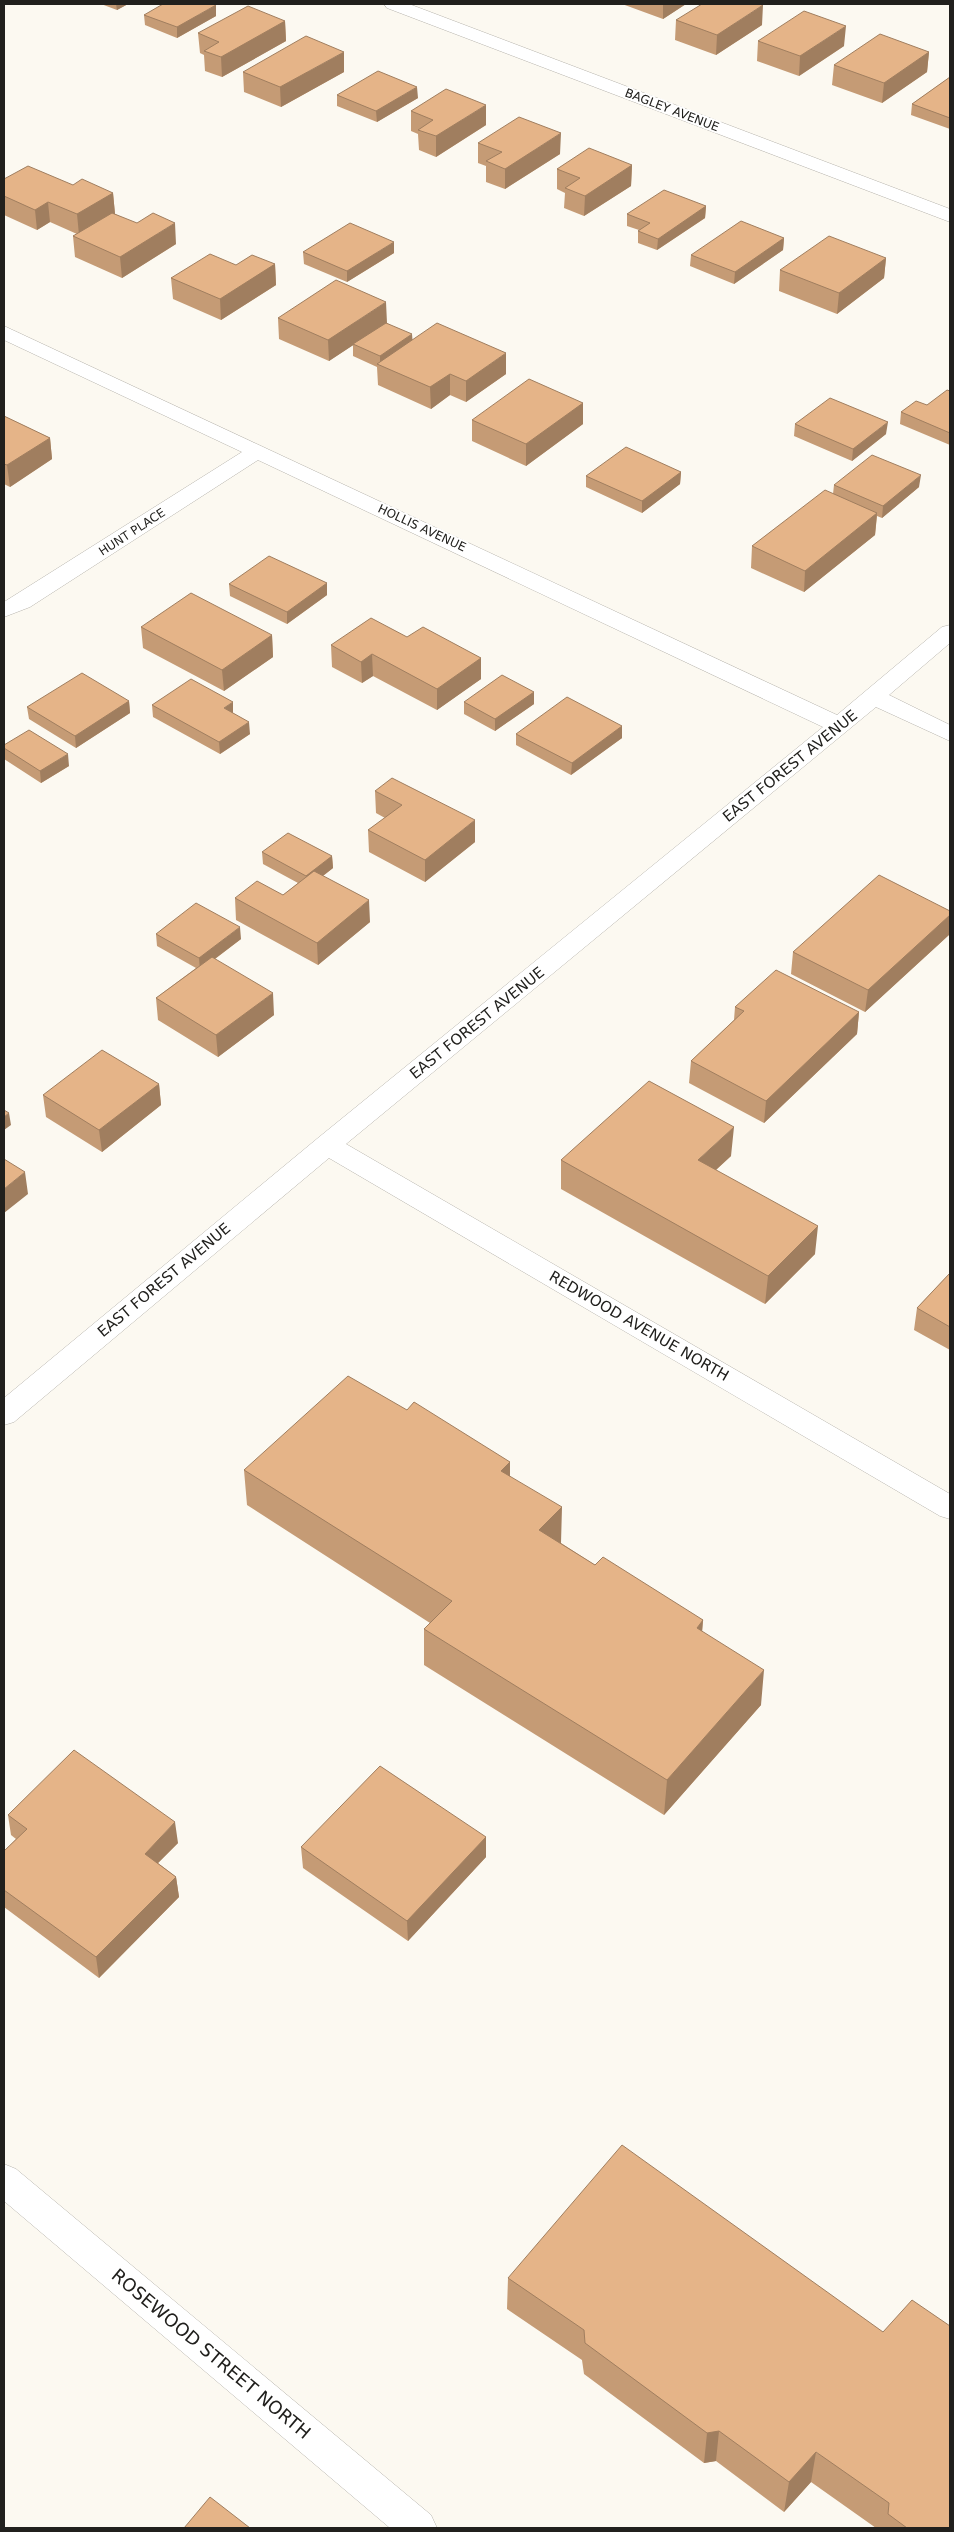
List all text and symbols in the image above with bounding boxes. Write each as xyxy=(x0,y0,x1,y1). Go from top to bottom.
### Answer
street label: BAGLEY AVENUE xyxy=(623,86,721,134)
street label: HOLLIS AVENUE xyxy=(376,501,468,555)
street label: HUNT PLACE xyxy=(96,505,168,559)
street label: EAST FOREST AVENUE xyxy=(719,706,861,826)
street label: EAST FOREST AVENUE xyxy=(406,963,548,1083)
street label: EAST FOREST AVENUE xyxy=(94,1219,234,1341)
street label: REDWOOD AVENUE NORTH xyxy=(546,1267,732,1385)
street label: ROSEWOOD STREET NORTH xyxy=(108,2264,315,2443)

